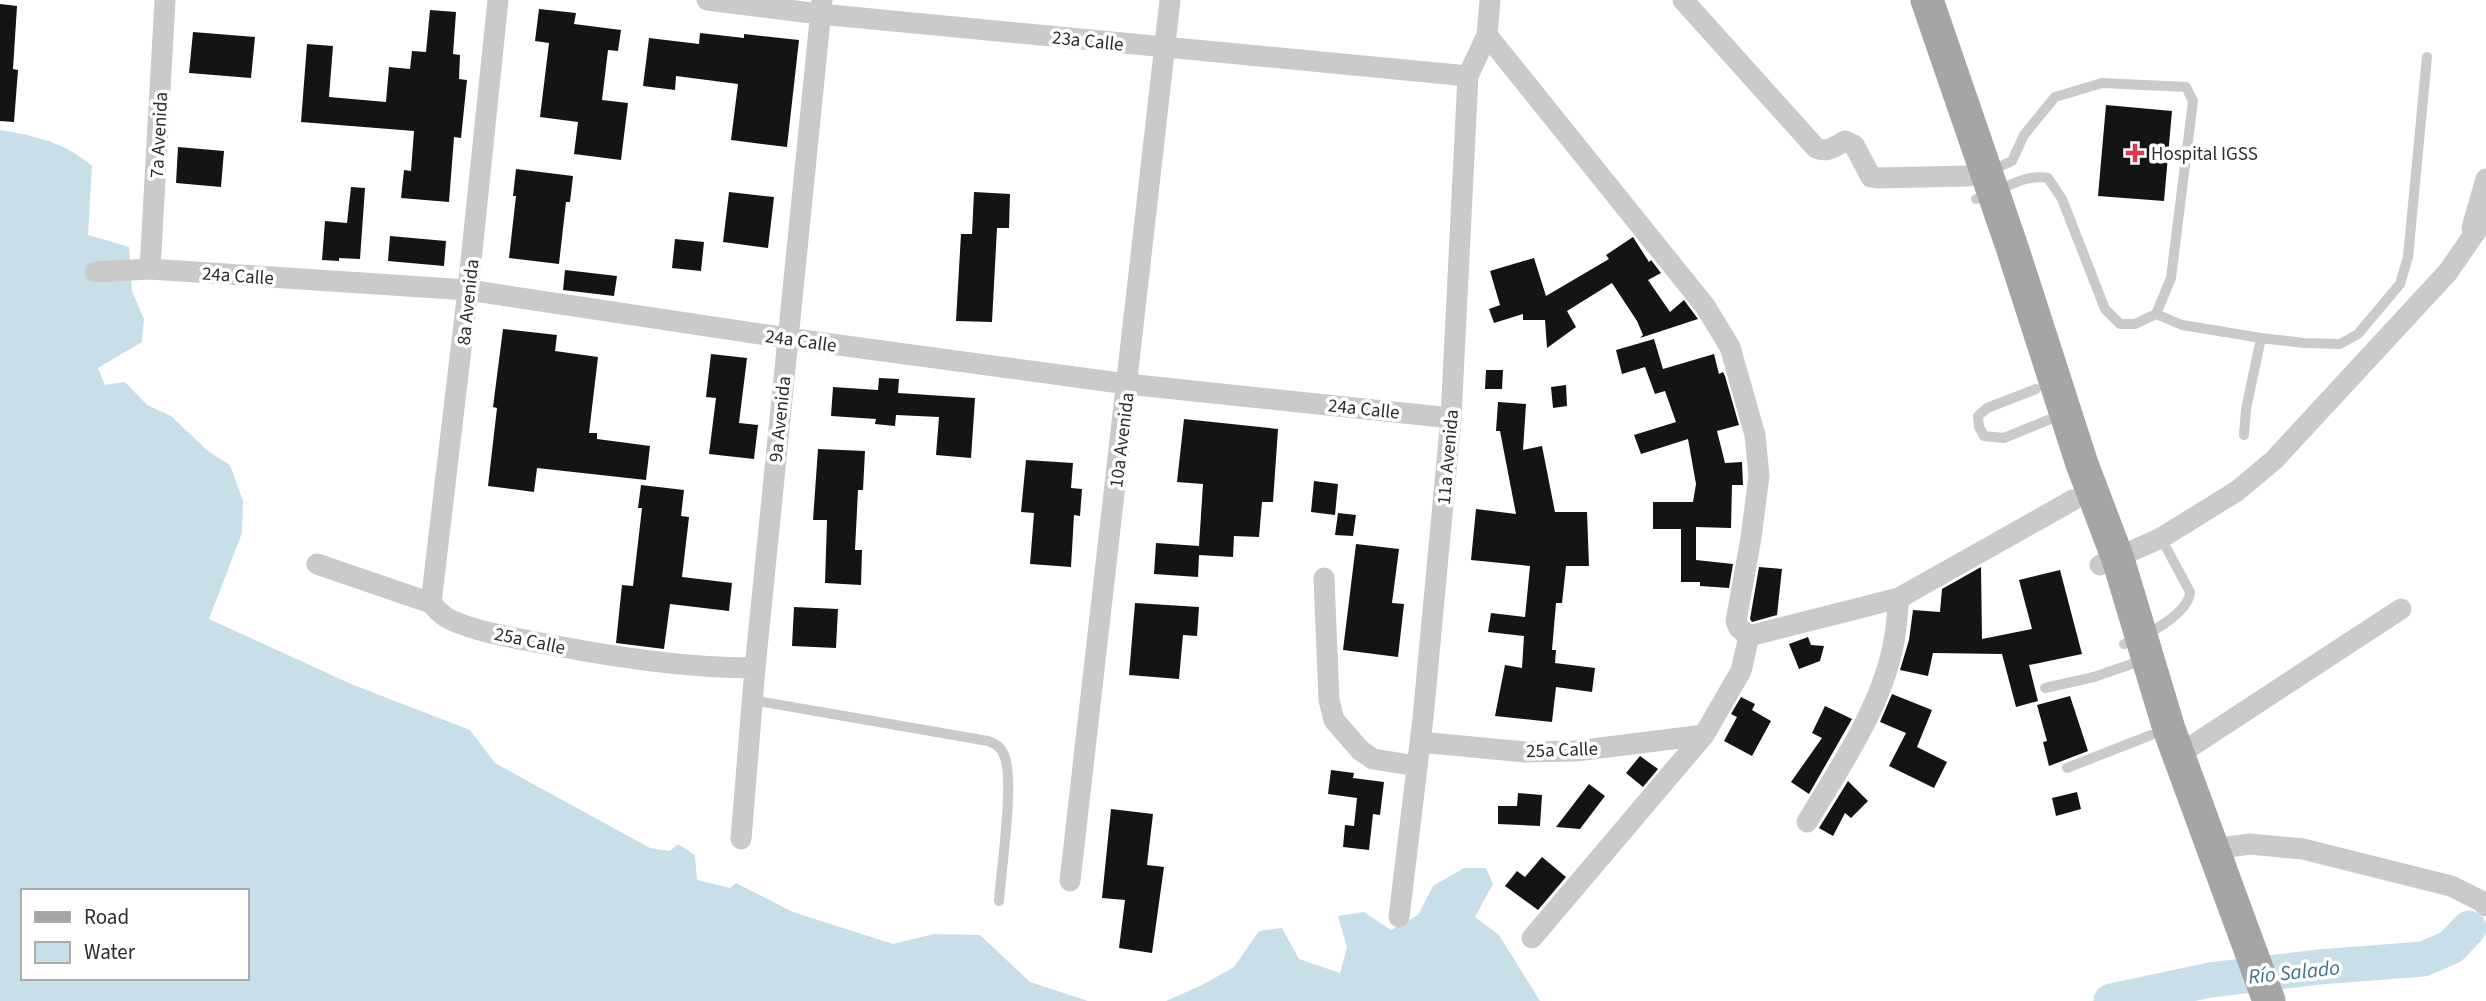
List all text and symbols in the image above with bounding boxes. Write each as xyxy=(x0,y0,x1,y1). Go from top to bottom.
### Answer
street label: 23a Calle xyxy=(1051,24,1125,59)
street label: 7a Avenida xyxy=(144,91,175,179)
place label: Hospital IGSS xyxy=(2151,141,2258,168)
marker: Hospital IGSS xyxy=(2125,143,2145,163)
street label: 8a Avenida xyxy=(451,258,486,347)
street label: 24a Calle xyxy=(201,261,275,292)
street label: 24a Calle xyxy=(763,323,838,360)
street label: 9a Avenida xyxy=(763,375,798,464)
street label: 10a Avenida xyxy=(1103,391,1142,489)
street label: 24a Calle xyxy=(1327,392,1401,427)
street label: 11a Avenida xyxy=(1431,408,1466,506)
street label: 25a Calle xyxy=(492,621,568,662)
street label: 25a Calle xyxy=(1526,736,1598,765)
legend xyxy=(21,889,248,980)
text: Road xyxy=(84,902,129,932)
text: Water xyxy=(84,937,136,967)
water label: Río Salado xyxy=(2247,952,2341,992)

